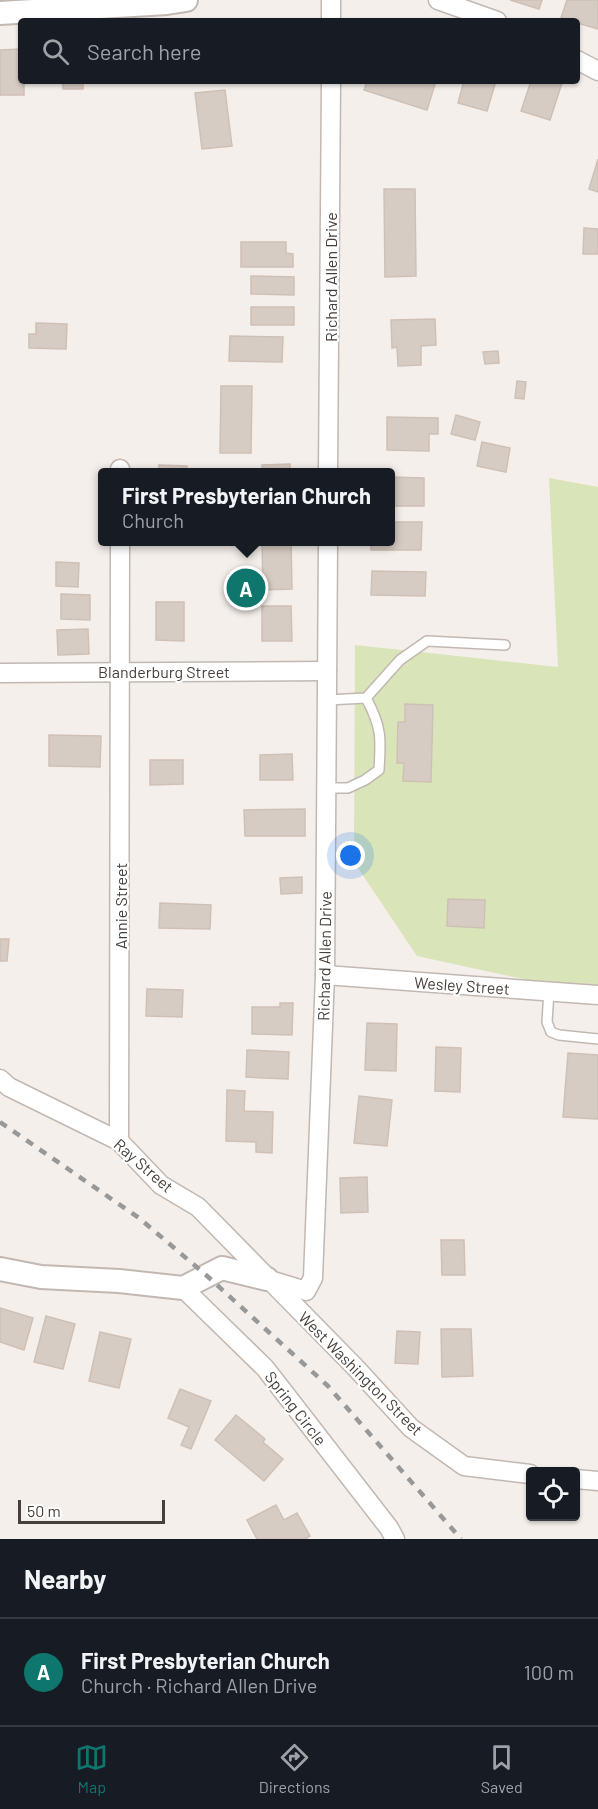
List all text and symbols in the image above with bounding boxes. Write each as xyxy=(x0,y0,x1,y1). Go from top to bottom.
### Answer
search box xyxy=(18,18,580,84)
icon: search xyxy=(39,35,72,68)
text: Search here xyxy=(87,38,201,64)
street label: Richard Allen Drive xyxy=(321,212,340,342)
popup xyxy=(98,468,395,546)
text: First Presbyterian Church xyxy=(122,482,371,508)
text: Church xyxy=(122,508,184,532)
pin: A xyxy=(226,566,266,610)
street label: Blanderburg Street xyxy=(98,662,230,681)
your location xyxy=(336,841,365,870)
street label: Annie Street xyxy=(111,863,130,949)
street label: Richard Allen Drive xyxy=(313,891,335,1021)
street label: Wesley Street xyxy=(414,972,510,998)
street label: Ray Street xyxy=(111,1134,177,1196)
street label: West Washington Street xyxy=(295,1307,427,1439)
street label: Spring Circle xyxy=(261,1367,331,1449)
map controls xyxy=(526,1467,580,1521)
button: locate xyxy=(526,1467,580,1521)
scale bar xyxy=(18,1497,165,1524)
text: 50 m xyxy=(27,1501,61,1520)
text: Nearby xyxy=(24,1563,106,1594)
text: First Presbyterian Church xyxy=(81,1647,330,1673)
text: A xyxy=(37,1660,50,1684)
text: 100 m xyxy=(524,1660,574,1684)
text: Church · Richard Allen Drive xyxy=(81,1673,317,1697)
tab: Map xyxy=(75,1741,108,1796)
tab: Directions xyxy=(259,1741,330,1796)
tab: Saved xyxy=(481,1741,523,1796)

